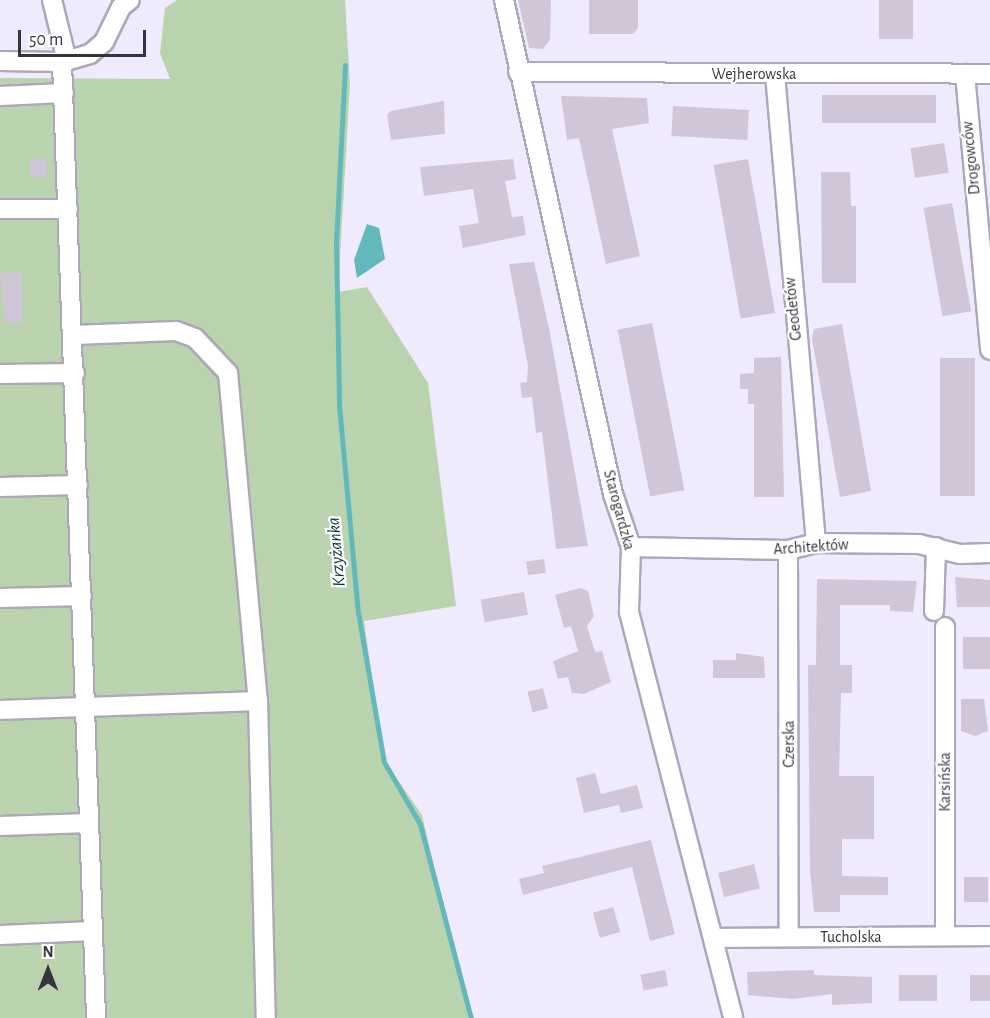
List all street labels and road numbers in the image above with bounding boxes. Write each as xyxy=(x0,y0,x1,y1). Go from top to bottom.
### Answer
street label: Wejherowska xyxy=(712,64,796,84)
street label: Drogowców xyxy=(958,120,984,196)
street label: Geodetów xyxy=(780,276,806,342)
street label: Starogardzka xyxy=(599,468,639,552)
street label: Architektów xyxy=(773,535,849,559)
street label: Czerska xyxy=(779,720,799,768)
street label: Karsińska xyxy=(935,752,955,812)
street label: Tucholska xyxy=(820,927,882,947)

